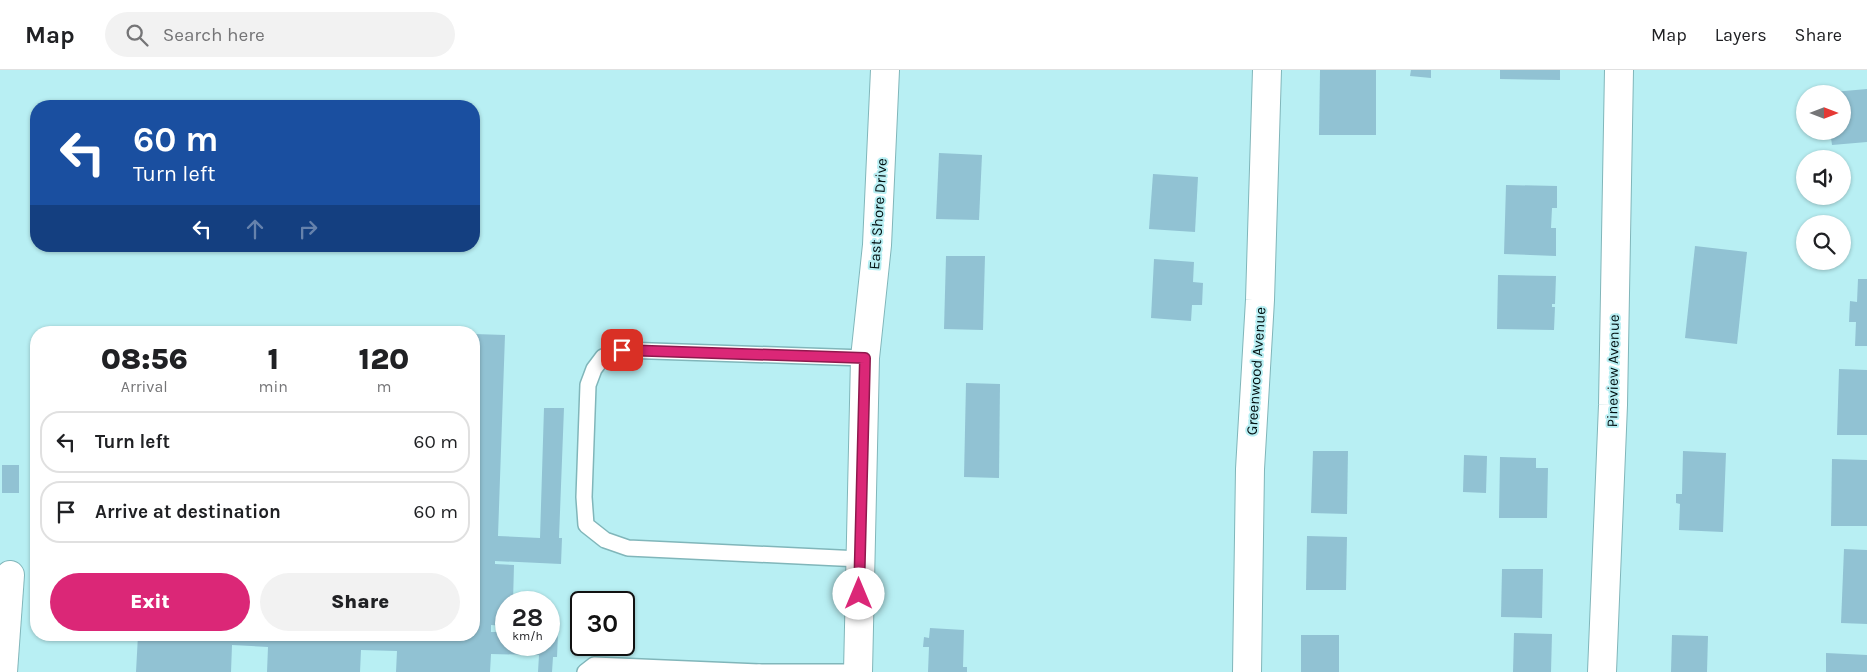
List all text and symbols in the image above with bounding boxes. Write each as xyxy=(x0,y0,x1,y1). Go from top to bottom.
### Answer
search box xyxy=(105,12,455,57)
text: Map xyxy=(25,21,75,49)
icon: search xyxy=(123,21,151,49)
text: Search here xyxy=(163,24,265,46)
text: Map xyxy=(1651,24,1687,46)
text: Layers xyxy=(1715,24,1767,46)
text: Share xyxy=(1795,24,1842,46)
north arrow xyxy=(1796,85,1851,140)
map controls xyxy=(1796,85,1851,270)
text: 60 m xyxy=(133,119,218,160)
icon: left xyxy=(50,120,115,185)
button: sound xyxy=(1796,150,1851,205)
street label: East Shore Drive xyxy=(865,158,891,270)
text: Turn left xyxy=(133,161,216,187)
icon: left xyxy=(188,215,216,243)
icon: ahead xyxy=(241,215,269,243)
icon: right xyxy=(294,215,322,243)
button: search xyxy=(1796,215,1851,270)
street label: Greenwood Avenue xyxy=(1243,306,1269,436)
street label: Pineview Avenue xyxy=(1603,314,1623,428)
pin xyxy=(601,329,643,371)
icon: arrive xyxy=(608,336,636,364)
text: 08:56 xyxy=(101,341,188,377)
text: 1 xyxy=(267,341,279,377)
text: 120 xyxy=(359,341,409,377)
text: Arrival xyxy=(121,377,168,396)
text: min xyxy=(259,377,288,396)
text: m xyxy=(376,377,391,396)
icon: left xyxy=(52,428,80,456)
text: Turn left xyxy=(95,431,170,453)
text: 60 m xyxy=(414,431,458,453)
icon: arrive xyxy=(52,498,80,526)
text: Arrive at destination xyxy=(95,501,281,523)
text: 60 m xyxy=(414,501,458,523)
position arrow xyxy=(832,567,884,619)
button: Exit xyxy=(50,573,250,631)
button: Share xyxy=(260,573,460,631)
speed limit sign: 30 xyxy=(570,591,635,656)
text: 28 xyxy=(512,603,543,632)
text: km/h xyxy=(512,629,543,643)

